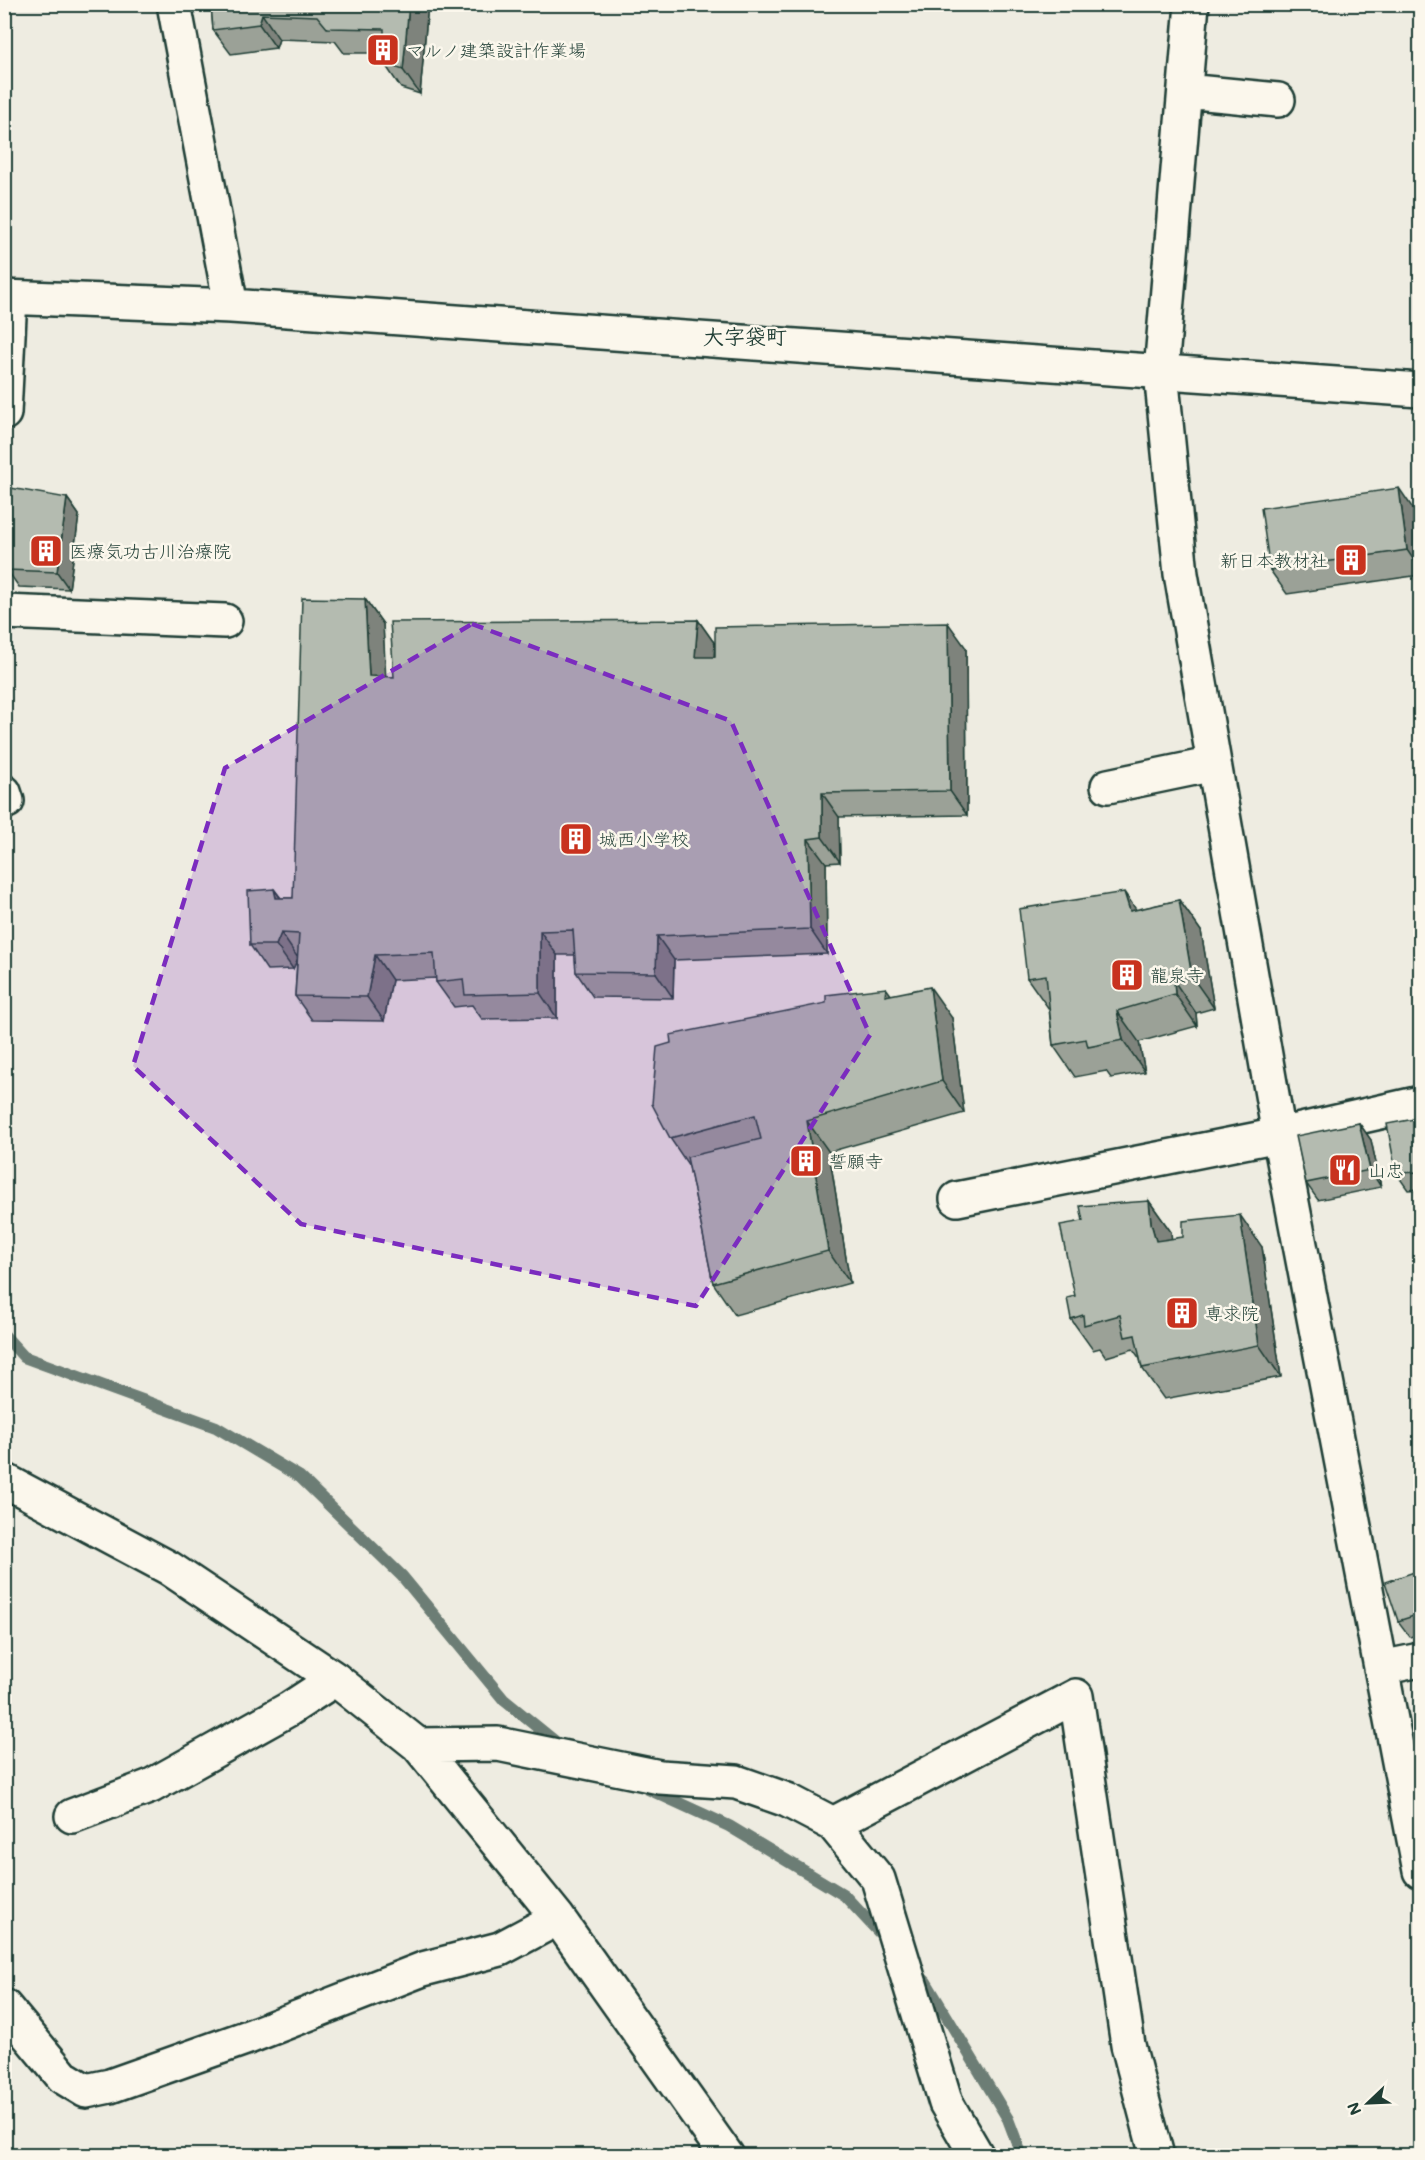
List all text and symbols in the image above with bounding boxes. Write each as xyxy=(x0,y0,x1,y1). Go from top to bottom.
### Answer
building icon: マルノ建築設計作業場 xyxy=(365,32,401,68)
place label: マルノ建築設計作業場 xyxy=(406,38,586,62)
district label: 大字袋町 xyxy=(703,322,787,349)
building icon: 医療気功古川治療院 xyxy=(28,533,64,569)
place label: 医療気功古川治療院 xyxy=(69,539,231,563)
building icon: 新日本教材社 xyxy=(1333,542,1369,578)
place label: 新日本教材社 xyxy=(1220,548,1328,572)
building icon: 城西小学校 xyxy=(558,821,594,857)
place label: 城西小学校 xyxy=(599,827,689,851)
building icon: 龍泉寺 xyxy=(1109,957,1145,993)
place label: 龍泉寺 xyxy=(1150,963,1204,987)
building icon: 誓願寺 xyxy=(788,1143,824,1179)
place label: 誓願寺 xyxy=(829,1149,883,1173)
restaurant icon: 山忠 xyxy=(1327,1152,1363,1188)
place label: 山忠 xyxy=(1368,1158,1404,1182)
building icon: 専求院 xyxy=(1164,1295,1200,1331)
place label: 専求院 xyxy=(1205,1301,1259,1325)
north arrow xyxy=(1338,2073,1398,2133)
text: N xyxy=(1342,2099,1366,2119)

